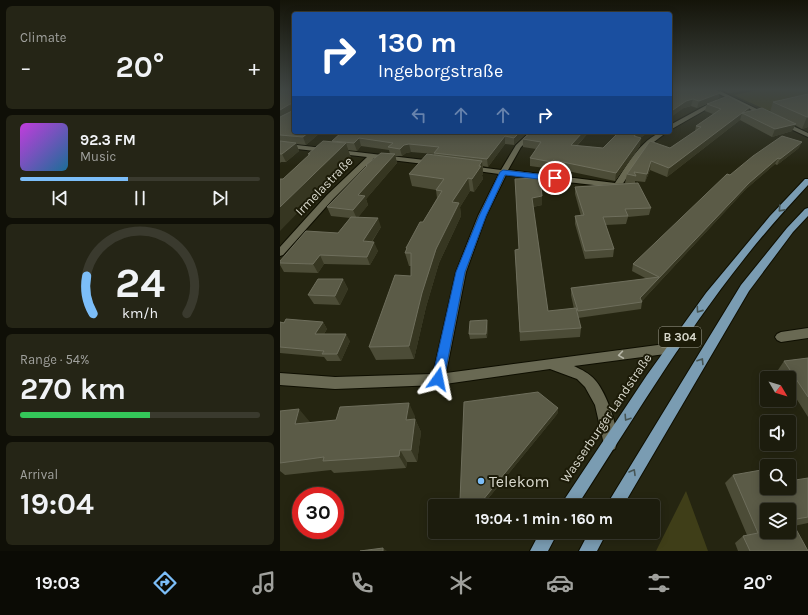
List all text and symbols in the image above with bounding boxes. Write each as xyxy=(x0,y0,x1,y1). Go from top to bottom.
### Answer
text: 130 m xyxy=(378,26,457,59)
icon: right xyxy=(312,28,364,80)
text: Climate xyxy=(20,30,66,45)
text: 20° xyxy=(116,49,164,85)
text: − xyxy=(20,55,32,81)
text: + xyxy=(248,55,260,81)
text: Ingeborgstraße xyxy=(378,60,503,82)
icon: left xyxy=(408,104,430,126)
icon: ahead xyxy=(450,104,472,126)
icon: ahead xyxy=(492,104,514,126)
icon: right xyxy=(534,104,556,126)
text: 92.3 FM xyxy=(80,131,136,149)
text: Music xyxy=(80,149,116,164)
street label: Irmelastraße xyxy=(292,153,356,219)
pin xyxy=(538,161,572,195)
icon: arrive xyxy=(544,167,566,189)
icon: previous xyxy=(49,187,71,209)
icon: pause xyxy=(129,187,151,209)
icon: next xyxy=(209,187,231,209)
one-way arrow xyxy=(779,204,786,211)
text: 24 xyxy=(115,258,165,306)
text: km/h xyxy=(122,304,158,321)
one-way arrow xyxy=(697,305,704,312)
road number: B 304 xyxy=(659,327,701,347)
street label: Wasserburger Landstraße xyxy=(557,350,655,485)
one-way arrow xyxy=(618,350,624,359)
text: Range · 54% xyxy=(20,352,90,367)
position arrow xyxy=(417,358,459,400)
one-way arrow xyxy=(696,358,703,365)
text: 270 km xyxy=(20,371,126,407)
north arrow xyxy=(760,371,796,407)
map controls xyxy=(760,371,796,539)
one-way arrow xyxy=(624,414,632,421)
button: sound xyxy=(760,415,796,451)
button: search xyxy=(760,459,796,495)
text: Arrival xyxy=(20,467,58,482)
one-way arrow xyxy=(629,469,636,476)
place label: Telekom xyxy=(489,472,549,491)
marker: Telekom xyxy=(476,476,486,486)
text: 19:04 xyxy=(20,486,94,522)
speed limit sign: 30 xyxy=(292,487,344,539)
button: layers xyxy=(760,503,796,539)
text: 19:04 · 1 min · 160 m xyxy=(475,510,613,528)
icon: directions xyxy=(151,569,179,597)
icon: music xyxy=(250,569,278,597)
icon: phone xyxy=(348,569,376,597)
icon: climate xyxy=(447,569,475,597)
icon: car xyxy=(546,569,574,597)
icon: filters xyxy=(645,569,673,597)
text: 19:03 xyxy=(35,572,80,594)
text: 20° xyxy=(743,572,773,594)

